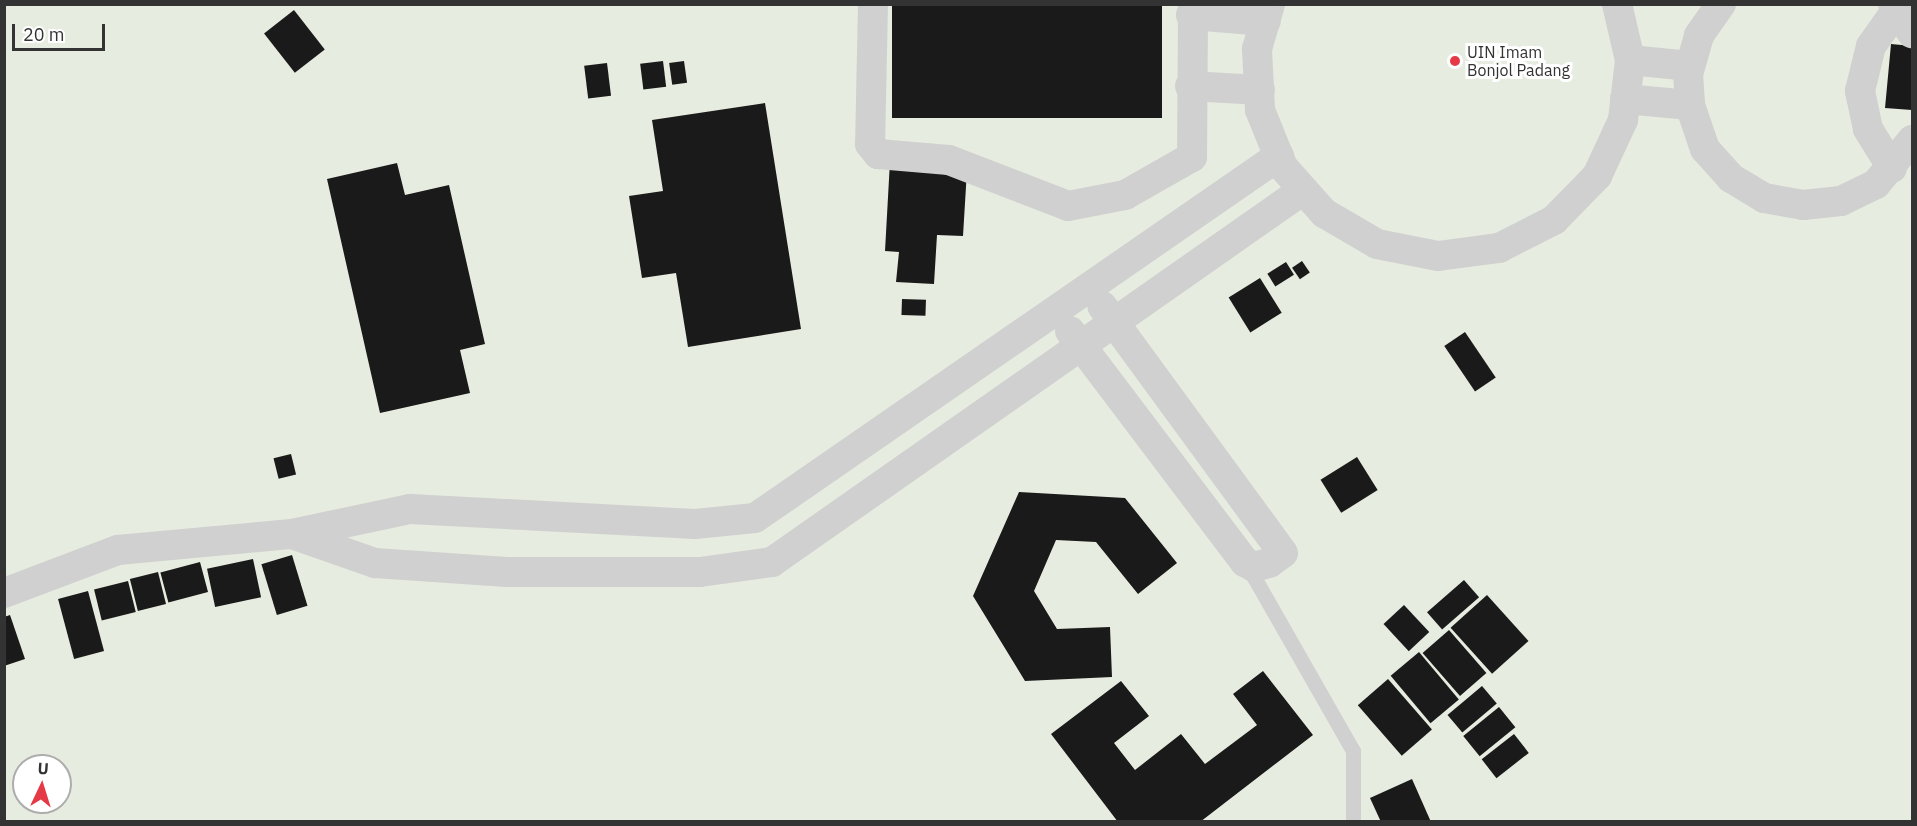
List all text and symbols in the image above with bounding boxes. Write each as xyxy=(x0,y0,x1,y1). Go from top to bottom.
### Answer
scale bar xyxy=(15,12,108,50)
text: 20 m xyxy=(23,23,65,46)
place label: UIN Imam Bonjol Padang xyxy=(1467,42,1570,80)
marker: UIN Imam Bonjol Padang xyxy=(1448,54,1462,68)
north arrow xyxy=(12,754,72,814)
text: U xyxy=(37,758,49,778)

